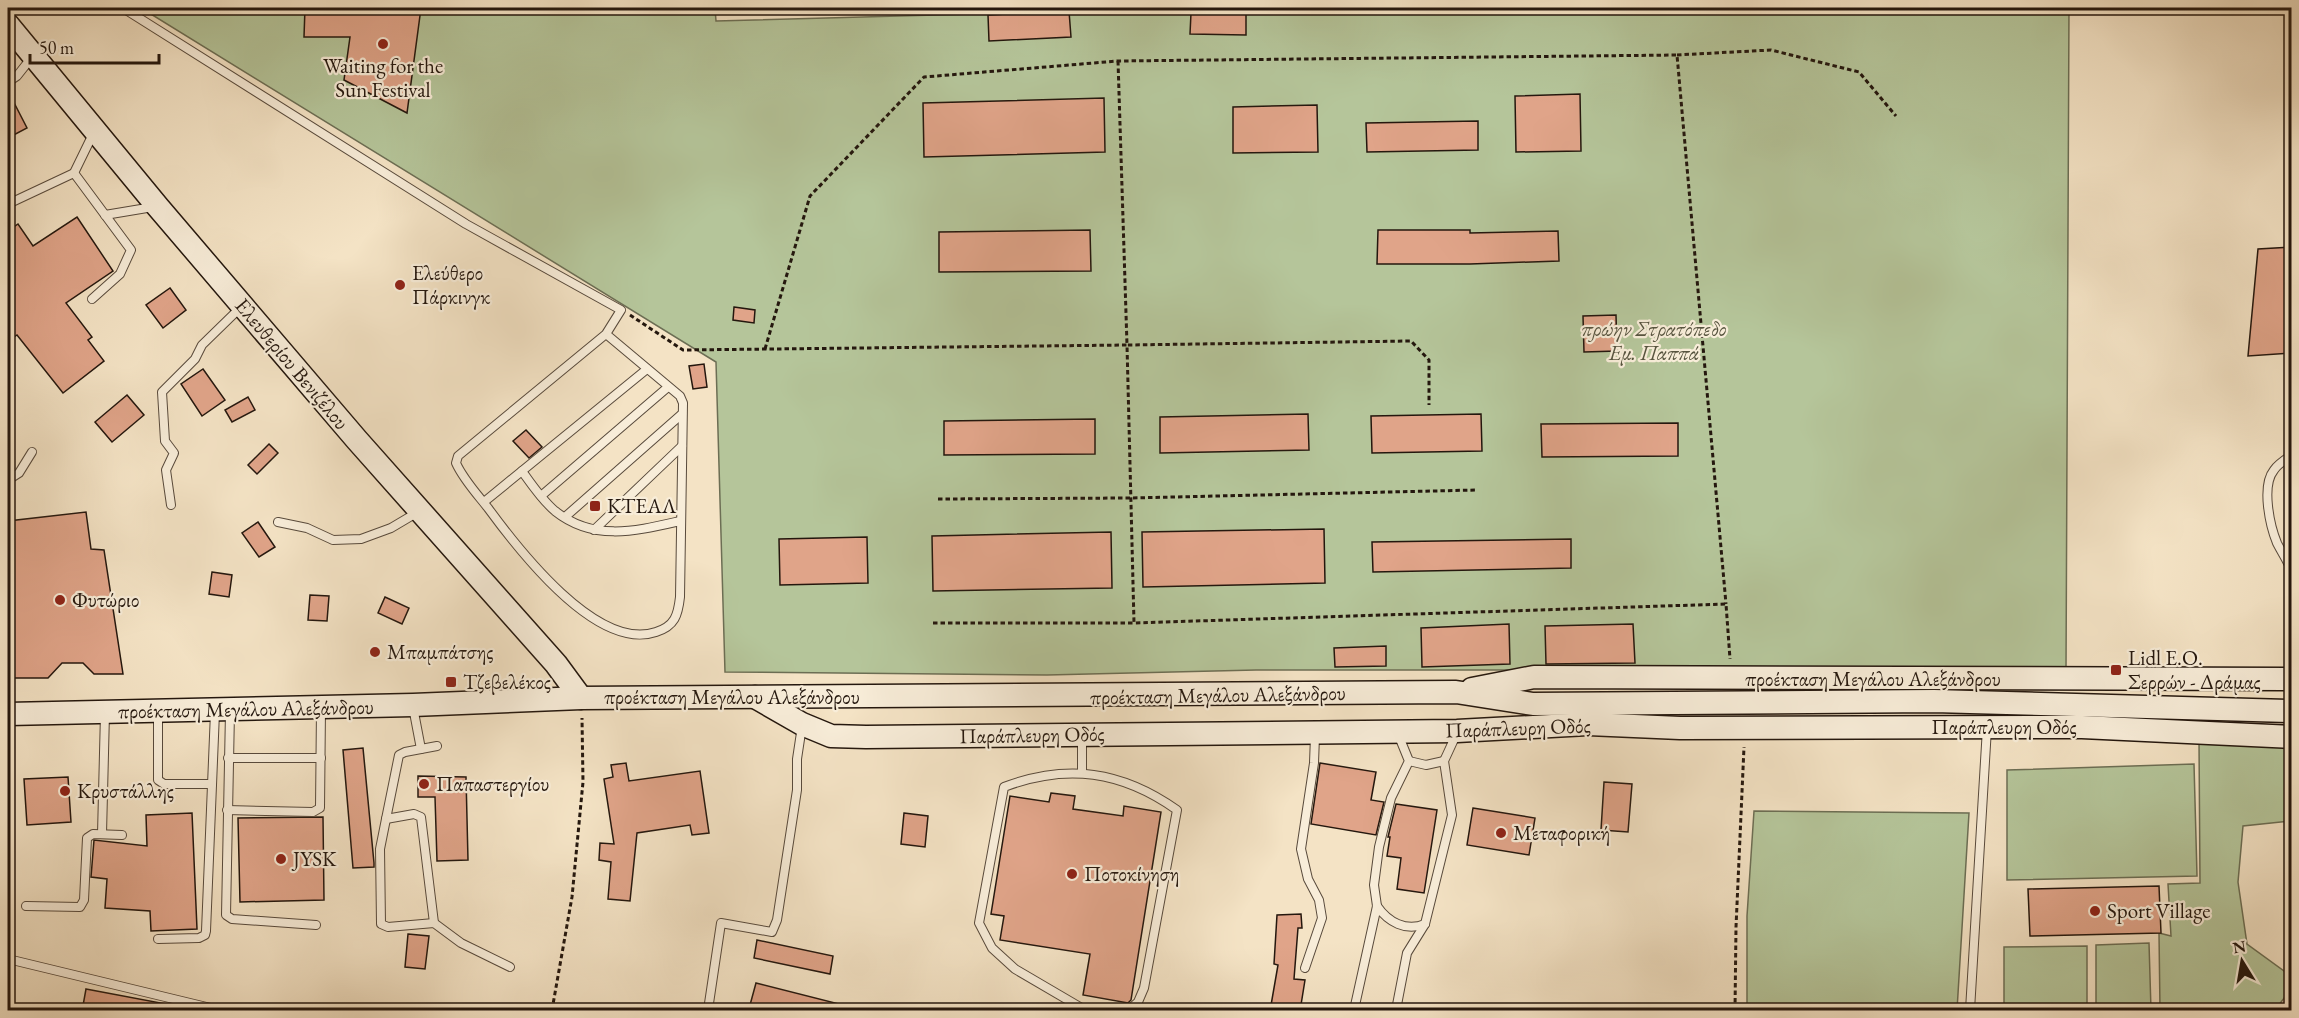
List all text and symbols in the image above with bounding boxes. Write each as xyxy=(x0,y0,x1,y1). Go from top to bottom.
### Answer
scale bar xyxy=(30,27,159,65)
text: 50 m xyxy=(39,36,74,59)
marker: Waiting for the Sun Festival xyxy=(376,37,390,51)
place label: Waiting for the Sun Festival xyxy=(323,52,443,103)
place label: Ελεύθερο Πάρκινγκ xyxy=(412,259,490,310)
marker: Ελεύθερο Πάρκινγκ xyxy=(393,278,407,292)
street label: Ελευθερίου Βενιζέλου xyxy=(229,292,355,435)
park label: πρώην Στρατόπεδο Εμ. Παππά xyxy=(1582,315,1726,366)
place label: ΚΤΕΑΛ xyxy=(607,492,677,519)
marker: ΚΤΕΑΛ xyxy=(588,499,602,513)
place label: Φυτώριο xyxy=(72,586,140,613)
marker: Φυτώριο xyxy=(53,593,67,607)
place label: Μπαμπάτσης xyxy=(387,638,494,665)
place label: Lidl Ε.Ο. Σερρών - Δράμας xyxy=(2128,644,2261,695)
marker: Μπαμπάτσης xyxy=(368,645,382,659)
marker: Lidl Ε.Ο. Σερρών - Δράμας xyxy=(2109,663,2123,677)
street label: προέκταση Μεγάλου Αλεξάνδρου xyxy=(1745,665,2001,692)
place label: Τζεβελέκος xyxy=(463,668,551,695)
marker: Τζεβελέκος xyxy=(444,675,458,689)
street label: προέκταση Μεγάλου Αλεξάνδρου xyxy=(1090,679,1346,710)
street label: προέκταση Μεγάλου Αλεξάνδρου xyxy=(604,683,860,710)
street label: προέκταση Μεγάλου Αλεξάνδρου xyxy=(118,693,374,724)
street label: Παράπλευρη Οδός xyxy=(1445,711,1591,744)
street label: Παράπλευρη Οδός xyxy=(1931,713,2077,740)
street label: Παράπλευρη Οδός xyxy=(959,720,1105,749)
place label: Παπαστεργίου xyxy=(436,770,549,797)
place label: Κρυστάλλης xyxy=(77,777,174,804)
marker: Παπαστεργίου xyxy=(417,777,431,791)
marker: Κρυστάλλης xyxy=(58,784,72,798)
place label: Μεταφορική xyxy=(1513,819,1610,846)
marker: Μεταφορική xyxy=(1494,826,1508,840)
place label: JYSK xyxy=(291,845,337,872)
marker: JYSK xyxy=(274,852,288,866)
place label: Ποτοκίνηση xyxy=(1084,860,1180,887)
marker: Ποτοκίνηση xyxy=(1065,867,1079,881)
place label: Sport Village xyxy=(2107,897,2211,924)
marker: Sport Village xyxy=(2088,904,2102,918)
north arrow xyxy=(2212,931,2272,991)
text: N xyxy=(2231,935,2248,958)

